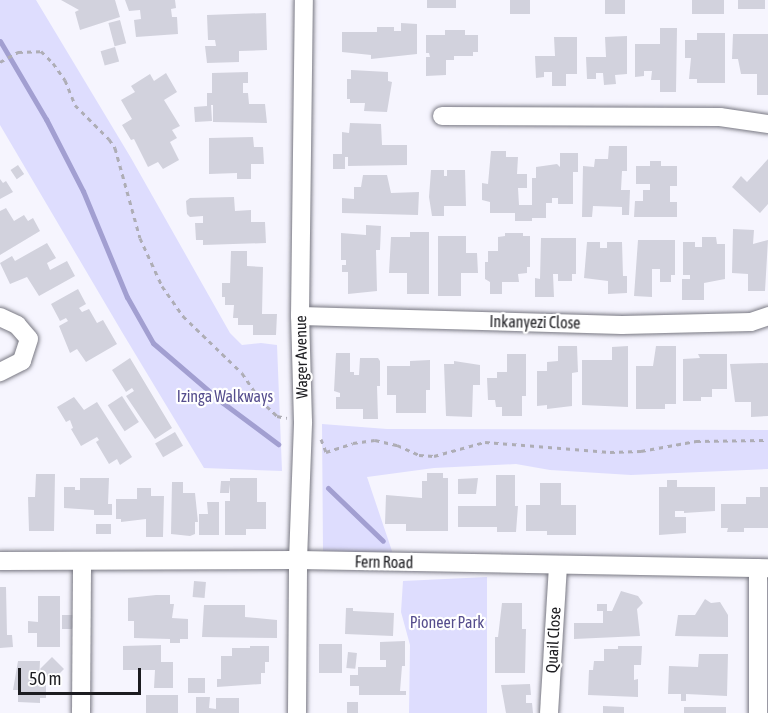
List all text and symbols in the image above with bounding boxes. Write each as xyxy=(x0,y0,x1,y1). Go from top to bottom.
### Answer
street label: Inkanyezi Close xyxy=(489,312,581,332)
street label: Wager Avenue xyxy=(291,315,311,399)
park label: Izinga Walkways xyxy=(177,386,273,406)
street label: Fern Road xyxy=(355,552,413,572)
street label: Quail Close xyxy=(542,606,564,674)
park label: Pioneer Park xyxy=(410,612,484,632)
scale bar xyxy=(21,656,144,694)
text: 50 m xyxy=(29,668,61,689)

